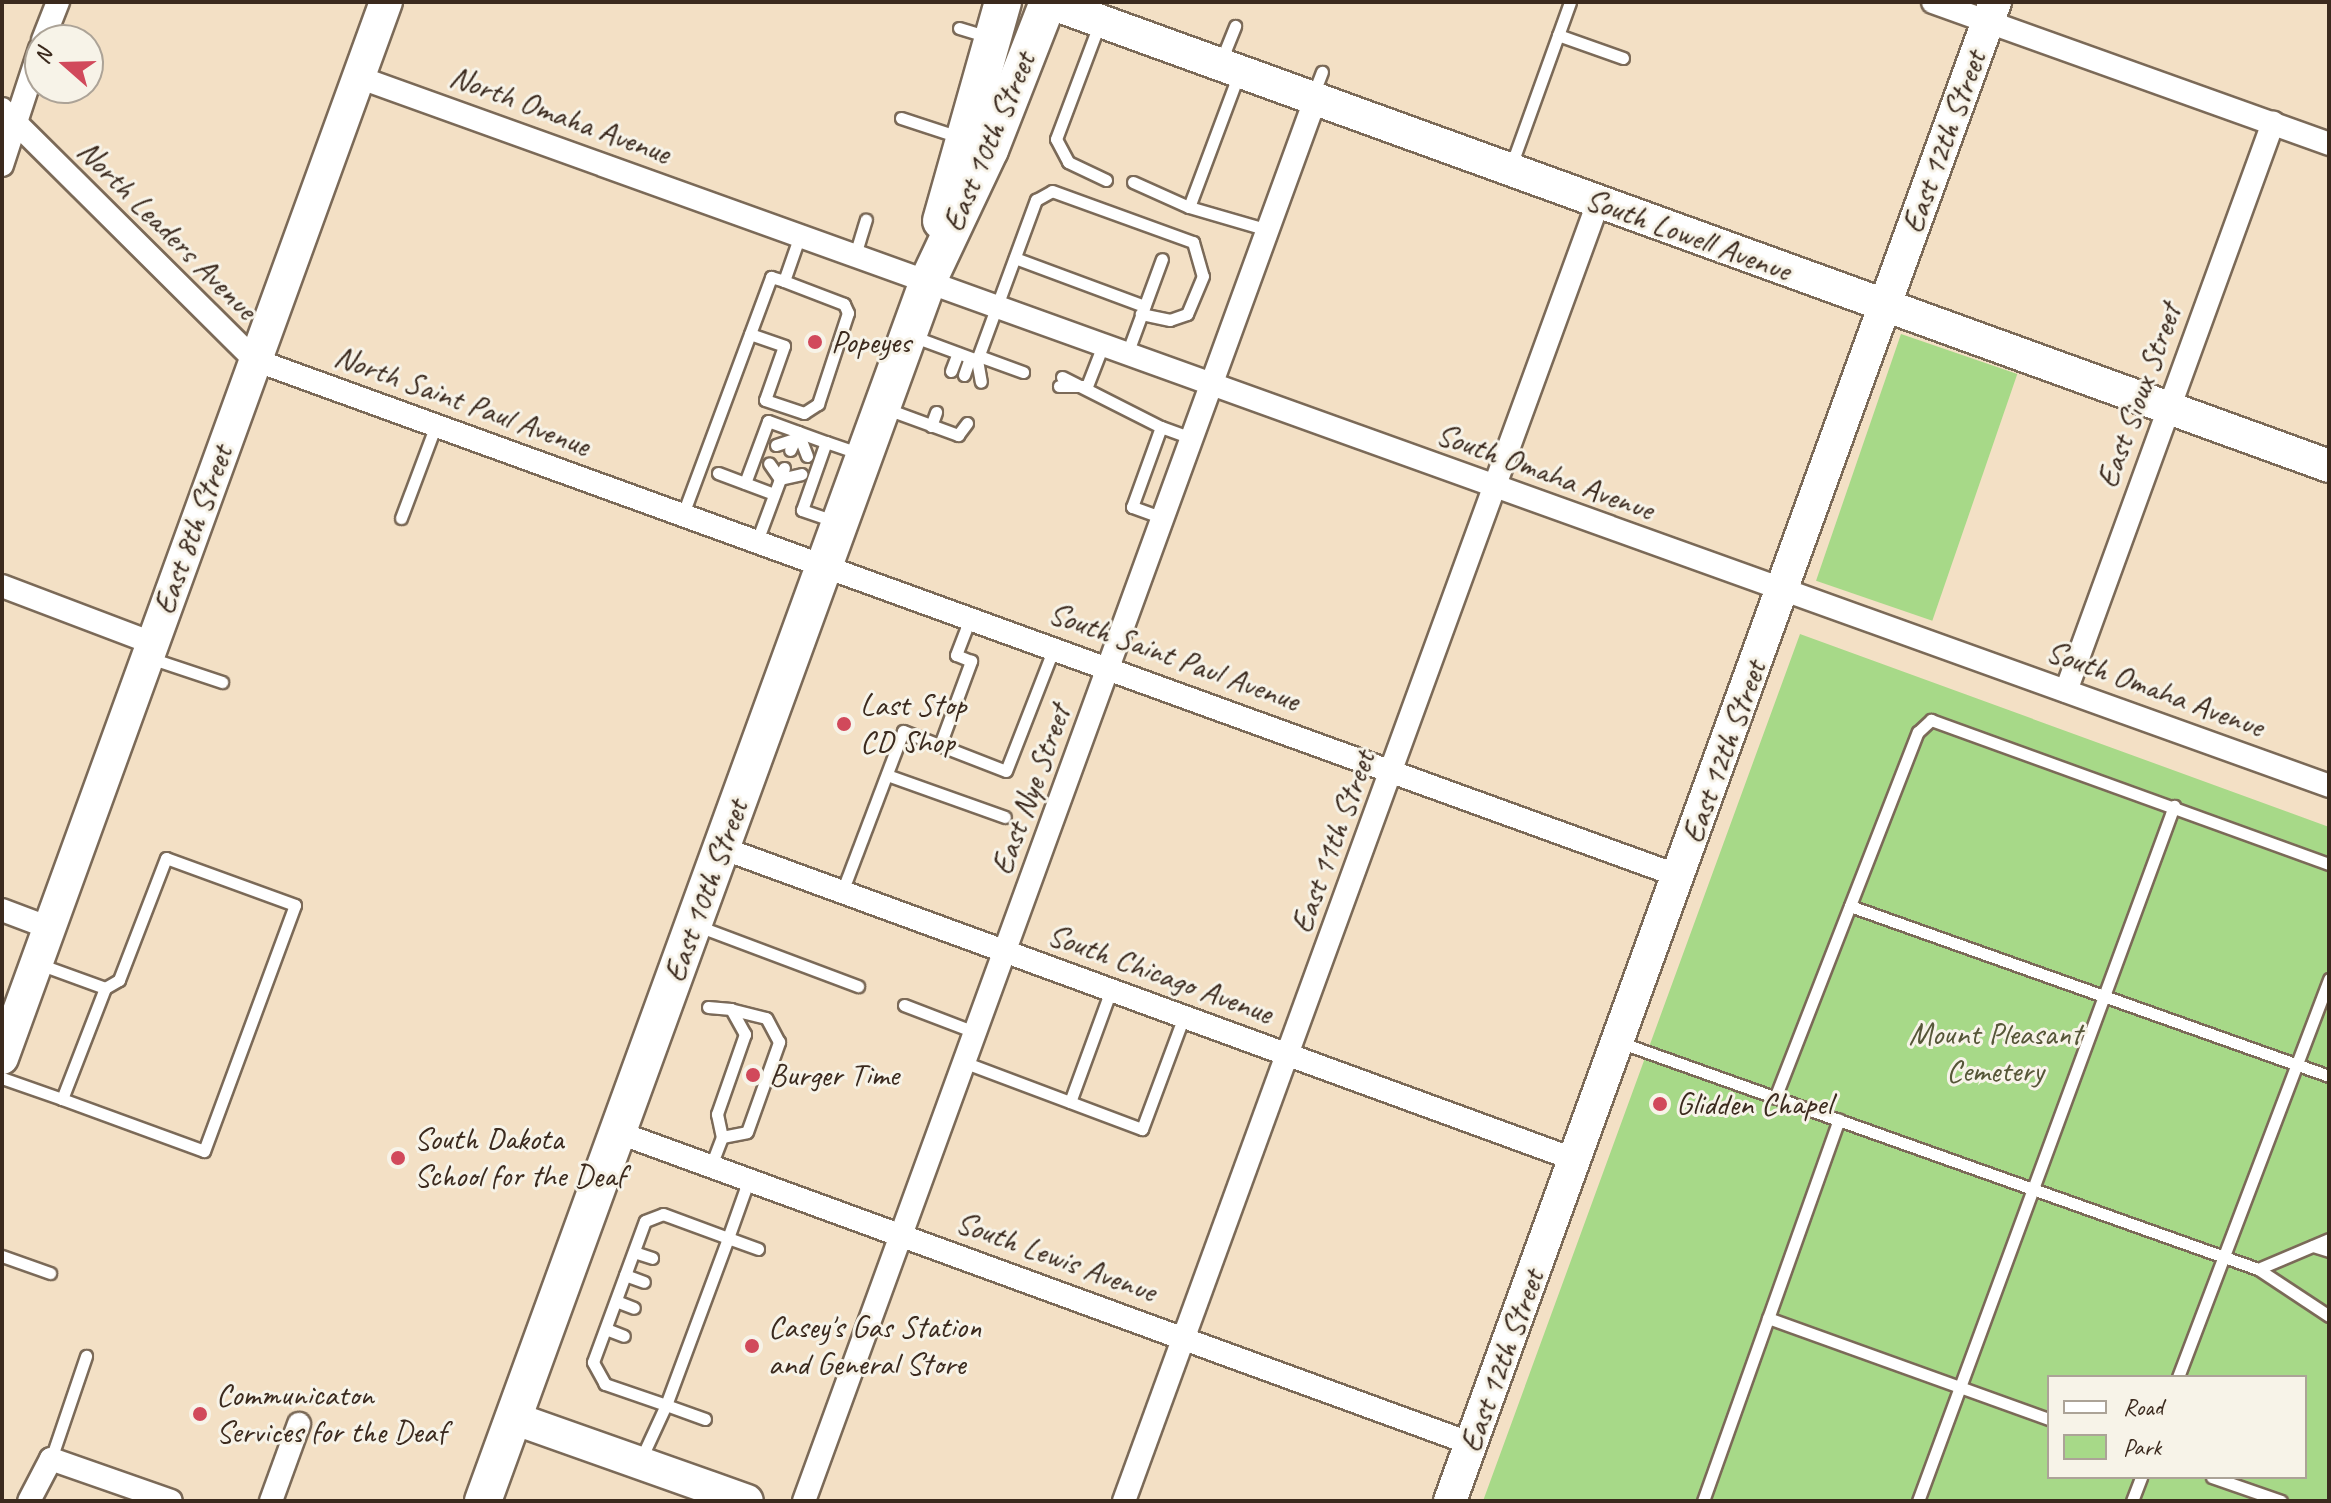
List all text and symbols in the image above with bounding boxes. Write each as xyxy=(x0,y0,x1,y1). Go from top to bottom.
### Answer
north arrow xyxy=(24,24,104,104)
text: N xyxy=(28,45,59,68)
street label: East 12th Street xyxy=(1893,45,1995,239)
street label: East 10th Street xyxy=(934,46,1044,238)
street label: North Omaha Avenue xyxy=(444,57,676,173)
street label: North Leaders Avenue xyxy=(69,132,265,328)
street label: South Lowell Avenue xyxy=(1580,180,1796,290)
street label: East Sioux Street xyxy=(2088,298,2190,494)
place label: Popeyes xyxy=(831,323,911,361)
marker: Popeyes xyxy=(806,333,824,351)
street label: North Saint Paul Avenue xyxy=(329,337,595,465)
street label: South Omaha Avenue xyxy=(1431,415,1659,529)
street label: East 8th Street xyxy=(145,440,241,620)
street label: South Saint Paul Avenue xyxy=(1043,594,1305,720)
street label: South Omaha Avenue xyxy=(2041,632,2269,746)
street label: East 12th Street xyxy=(1673,655,1775,849)
place label: Last Stop CD Shop xyxy=(860,687,967,762)
street label: East Nye Street xyxy=(982,699,1080,881)
marker: Last Stop CD Shop xyxy=(835,715,853,733)
street label: East 11th Street xyxy=(1282,745,1384,939)
street label: East 10th Street xyxy=(655,794,757,988)
street label: South Chicago Avenue xyxy=(1043,916,1277,1032)
park label: Mount Pleasant Cemetery xyxy=(1909,1016,2081,1091)
place label: Burger Time xyxy=(769,1056,899,1094)
marker: Burger Time xyxy=(744,1066,762,1084)
place label: Glidden Chapel xyxy=(1676,1085,1833,1123)
marker: Glidden Chapel xyxy=(1651,1095,1669,1113)
place label: South Dakota School for the Deaf xyxy=(414,1121,625,1196)
marker: South Dakota School for the Deaf xyxy=(389,1149,407,1167)
street label: South Lewis Avenue xyxy=(951,1203,1161,1311)
street label: East 12th Street xyxy=(1451,1264,1553,1458)
place label: Casey's Gas Station and General Store xyxy=(768,1309,983,1384)
marker: Casey's Gas Station and General Store xyxy=(743,1337,761,1355)
legend xyxy=(2047,1375,2307,1479)
place label: Communicaton Services for the Deaf xyxy=(216,1377,445,1452)
text: Road xyxy=(2123,1392,2163,1422)
marker: Communicaton Services for the Deaf xyxy=(191,1405,209,1423)
text: Park xyxy=(2123,1432,2161,1462)

